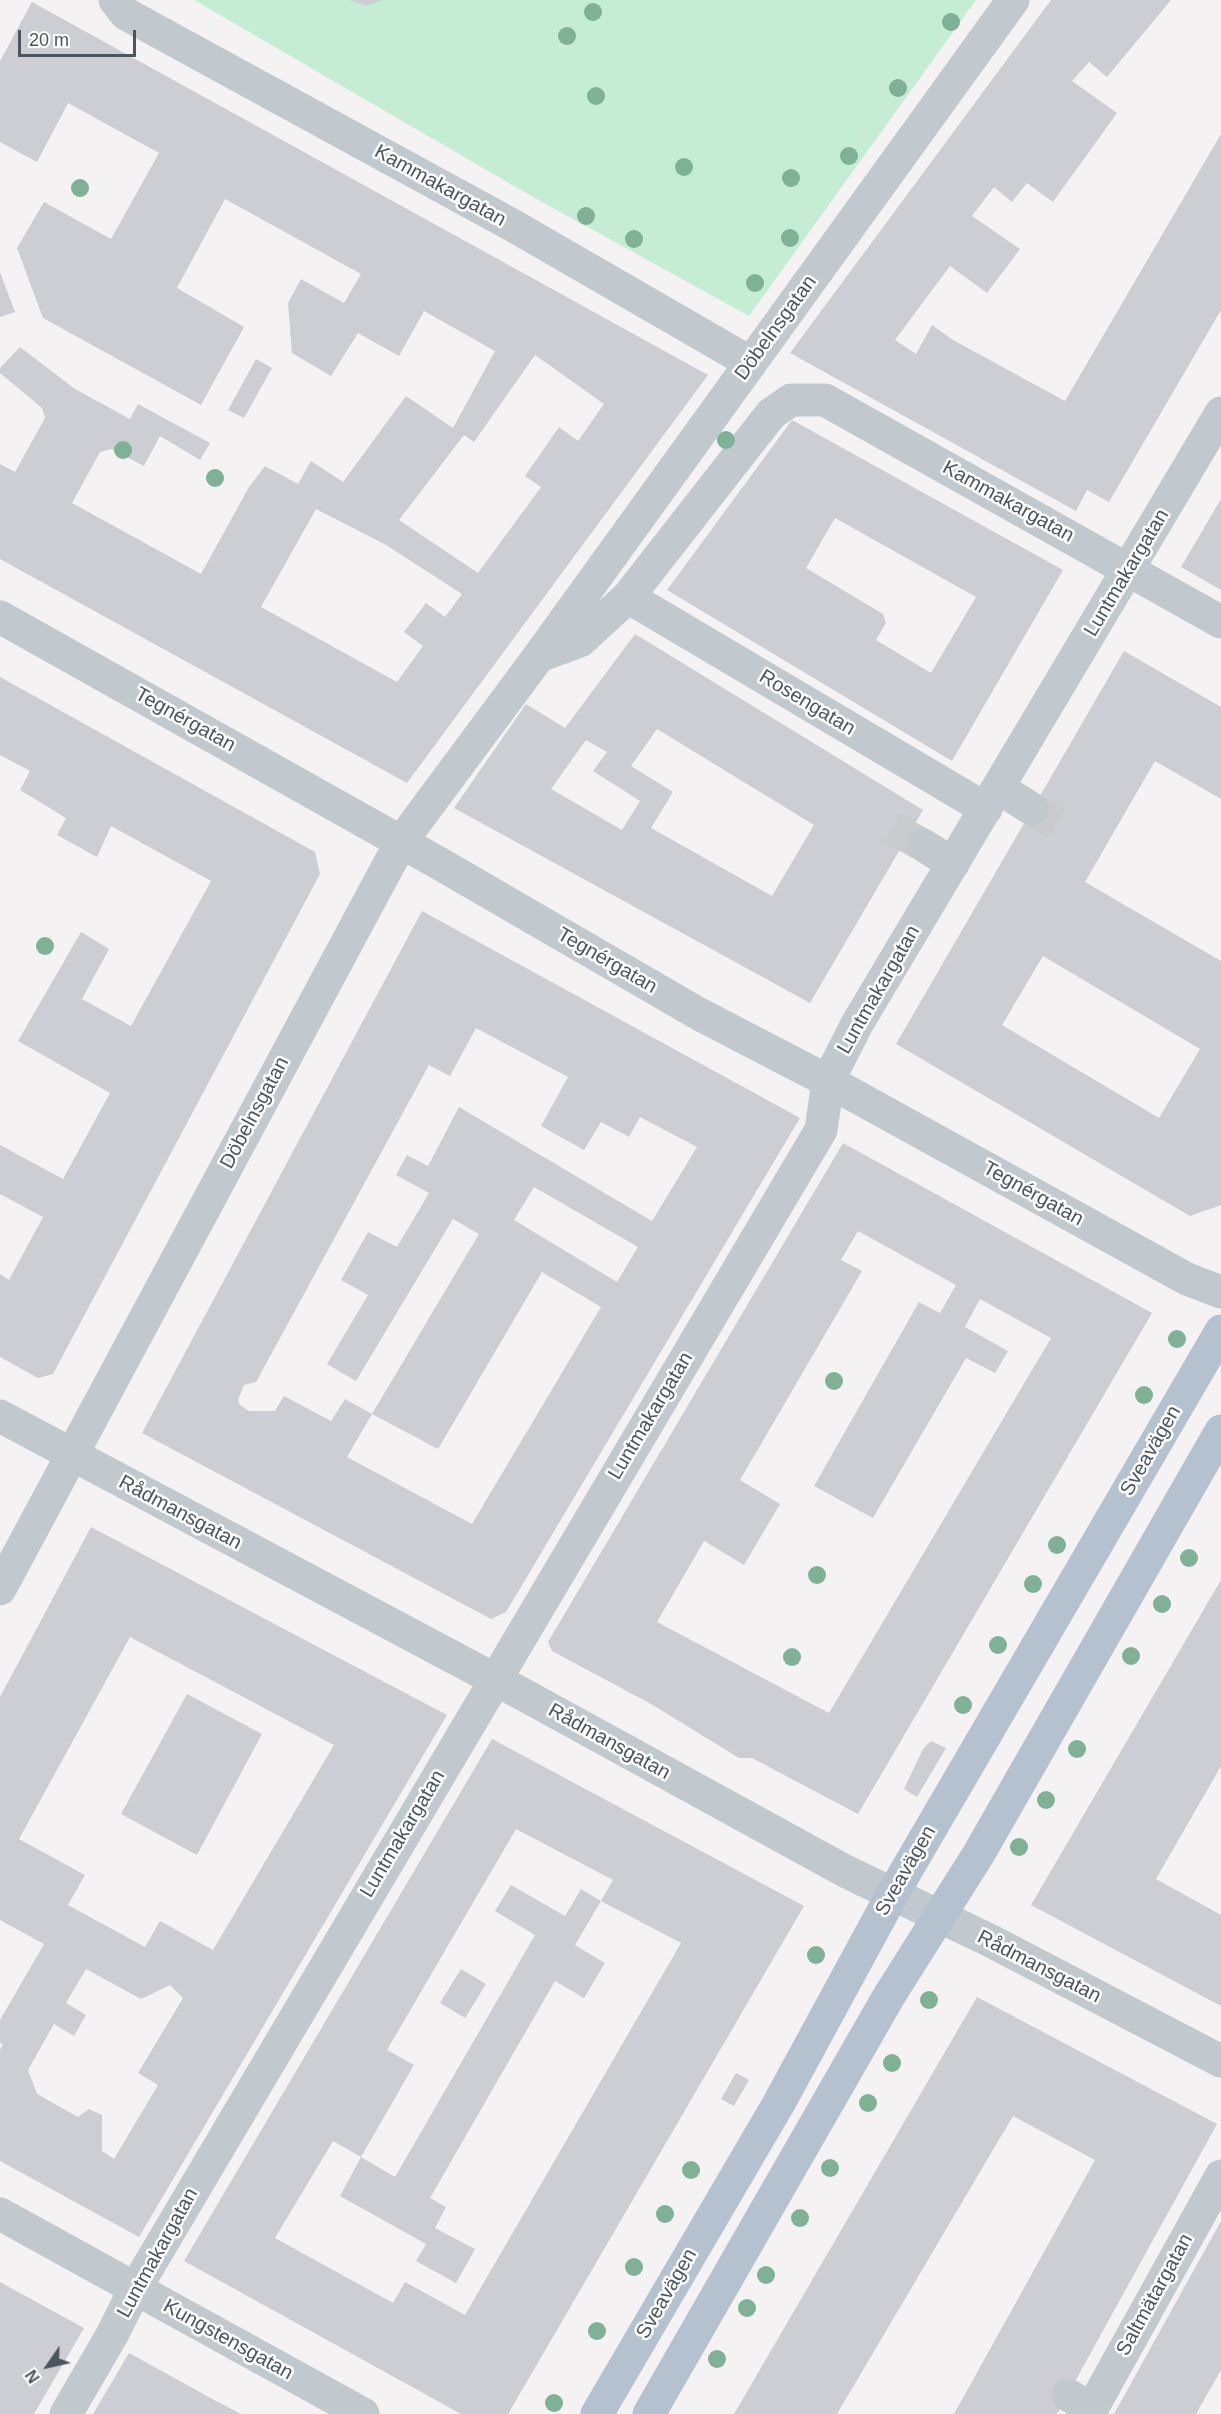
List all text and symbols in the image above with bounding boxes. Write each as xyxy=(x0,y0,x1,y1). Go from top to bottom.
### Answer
scale bar xyxy=(21,18,140,56)
text: 20 m xyxy=(29,30,69,50)
street label: Kammakargatan xyxy=(370,140,510,232)
street label: Döbelnsgatan xyxy=(730,271,822,385)
street label: Kammakargatan xyxy=(938,456,1078,548)
street label: Luntmakargatan xyxy=(1079,505,1175,641)
street label: Rosengatan xyxy=(755,665,859,741)
street label: Tegnérgatan xyxy=(131,683,239,757)
street label: Luntmakargatan xyxy=(832,921,926,1059)
street label: Tegnérgatan xyxy=(553,923,661,999)
street label: Döbelnsgatan xyxy=(215,1053,295,1173)
street label: Tegnérgatan xyxy=(979,1157,1087,1231)
street label: Luntmakargatan xyxy=(603,1348,699,1484)
street label: Sveavägen xyxy=(1116,1402,1186,1500)
street label: Rådmansgatan xyxy=(114,1471,246,1555)
street label: Rådmansgatan xyxy=(544,1699,674,1785)
street label: Luntmakargatan xyxy=(355,1766,451,1902)
street label: Sveavägen xyxy=(871,1822,941,1920)
street label: Rådmansgatan xyxy=(973,1926,1105,2008)
street label: Luntmakargatan xyxy=(112,2184,204,2322)
street label: Saltmätargatan xyxy=(1112,2230,1198,2360)
street label: Sveavägen xyxy=(632,2245,702,2343)
street label: Kungstensgatan xyxy=(159,2294,297,2386)
north arrow xyxy=(18,2336,78,2396)
text: N xyxy=(22,2367,43,2386)

